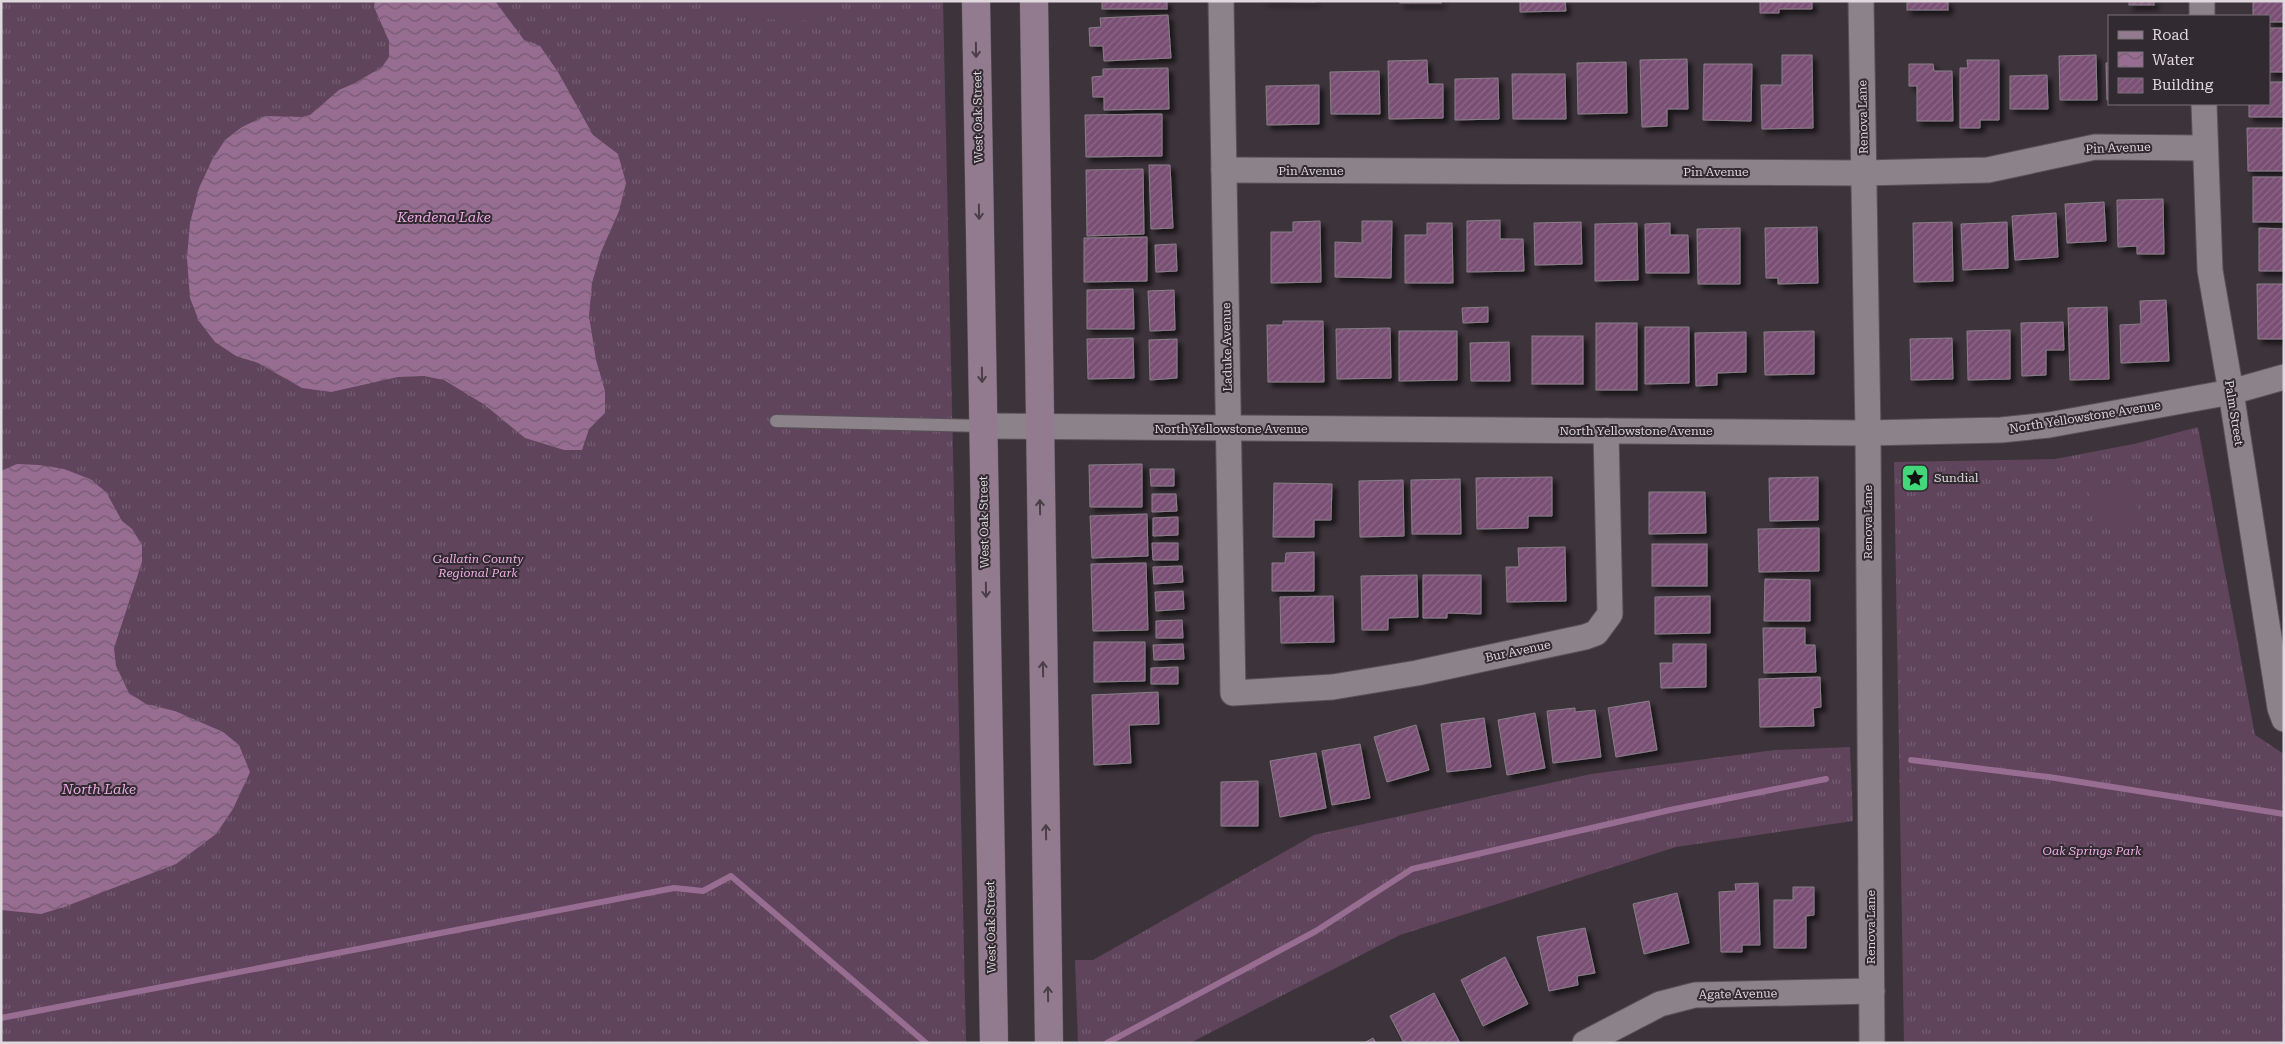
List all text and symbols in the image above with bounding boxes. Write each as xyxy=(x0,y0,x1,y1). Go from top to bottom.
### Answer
legend xyxy=(2108,15,2270,105)
text: Road xyxy=(2152,26,2189,44)
one-way arrow xyxy=(972,42,981,58)
text: Water xyxy=(2152,51,2194,69)
street label: West Oak Street xyxy=(970,70,986,163)
text: Building xyxy=(2152,76,2214,94)
street label: Renova Lane xyxy=(1855,79,1871,154)
street label: Pin Avenue xyxy=(2085,140,2151,156)
street label: Pin Avenue xyxy=(1278,164,1344,178)
street label: Pin Avenue xyxy=(1683,165,1749,179)
one-way arrow xyxy=(974,204,984,220)
water label: Kendena Lake xyxy=(396,209,491,225)
street label: Laduke Avenue xyxy=(1219,302,1235,392)
one-way arrow xyxy=(977,366,987,383)
street label: Palm Street xyxy=(2222,379,2246,447)
street label: North Yellowstone Avenue xyxy=(2008,398,2162,436)
street label: North Yellowstone Avenue xyxy=(1154,422,1308,436)
street label: North Yellowstone Avenue xyxy=(1559,424,1713,438)
place icon: Sundial xyxy=(1900,463,1930,493)
place label: Sundial xyxy=(1934,471,1979,485)
street label: West Oak Street xyxy=(976,475,992,568)
street label: Renova Lane xyxy=(1861,484,1875,559)
one-way arrow xyxy=(1035,499,1045,515)
park label: Gallatin County Regional Park xyxy=(433,552,524,580)
one-way arrow xyxy=(981,582,990,598)
street label: Bur Avenue xyxy=(1484,637,1552,665)
one-way arrow xyxy=(1038,661,1048,678)
water label: North Lake xyxy=(61,781,136,797)
one-way arrow xyxy=(1041,824,1050,840)
park label: Oak Springs Park xyxy=(2042,844,2142,858)
street label: West Oak Street xyxy=(983,880,999,973)
street label: Renova Lane xyxy=(1864,889,1878,964)
one-way arrow xyxy=(1043,986,1053,1002)
street label: Agate Avenue xyxy=(1699,986,1778,1002)

